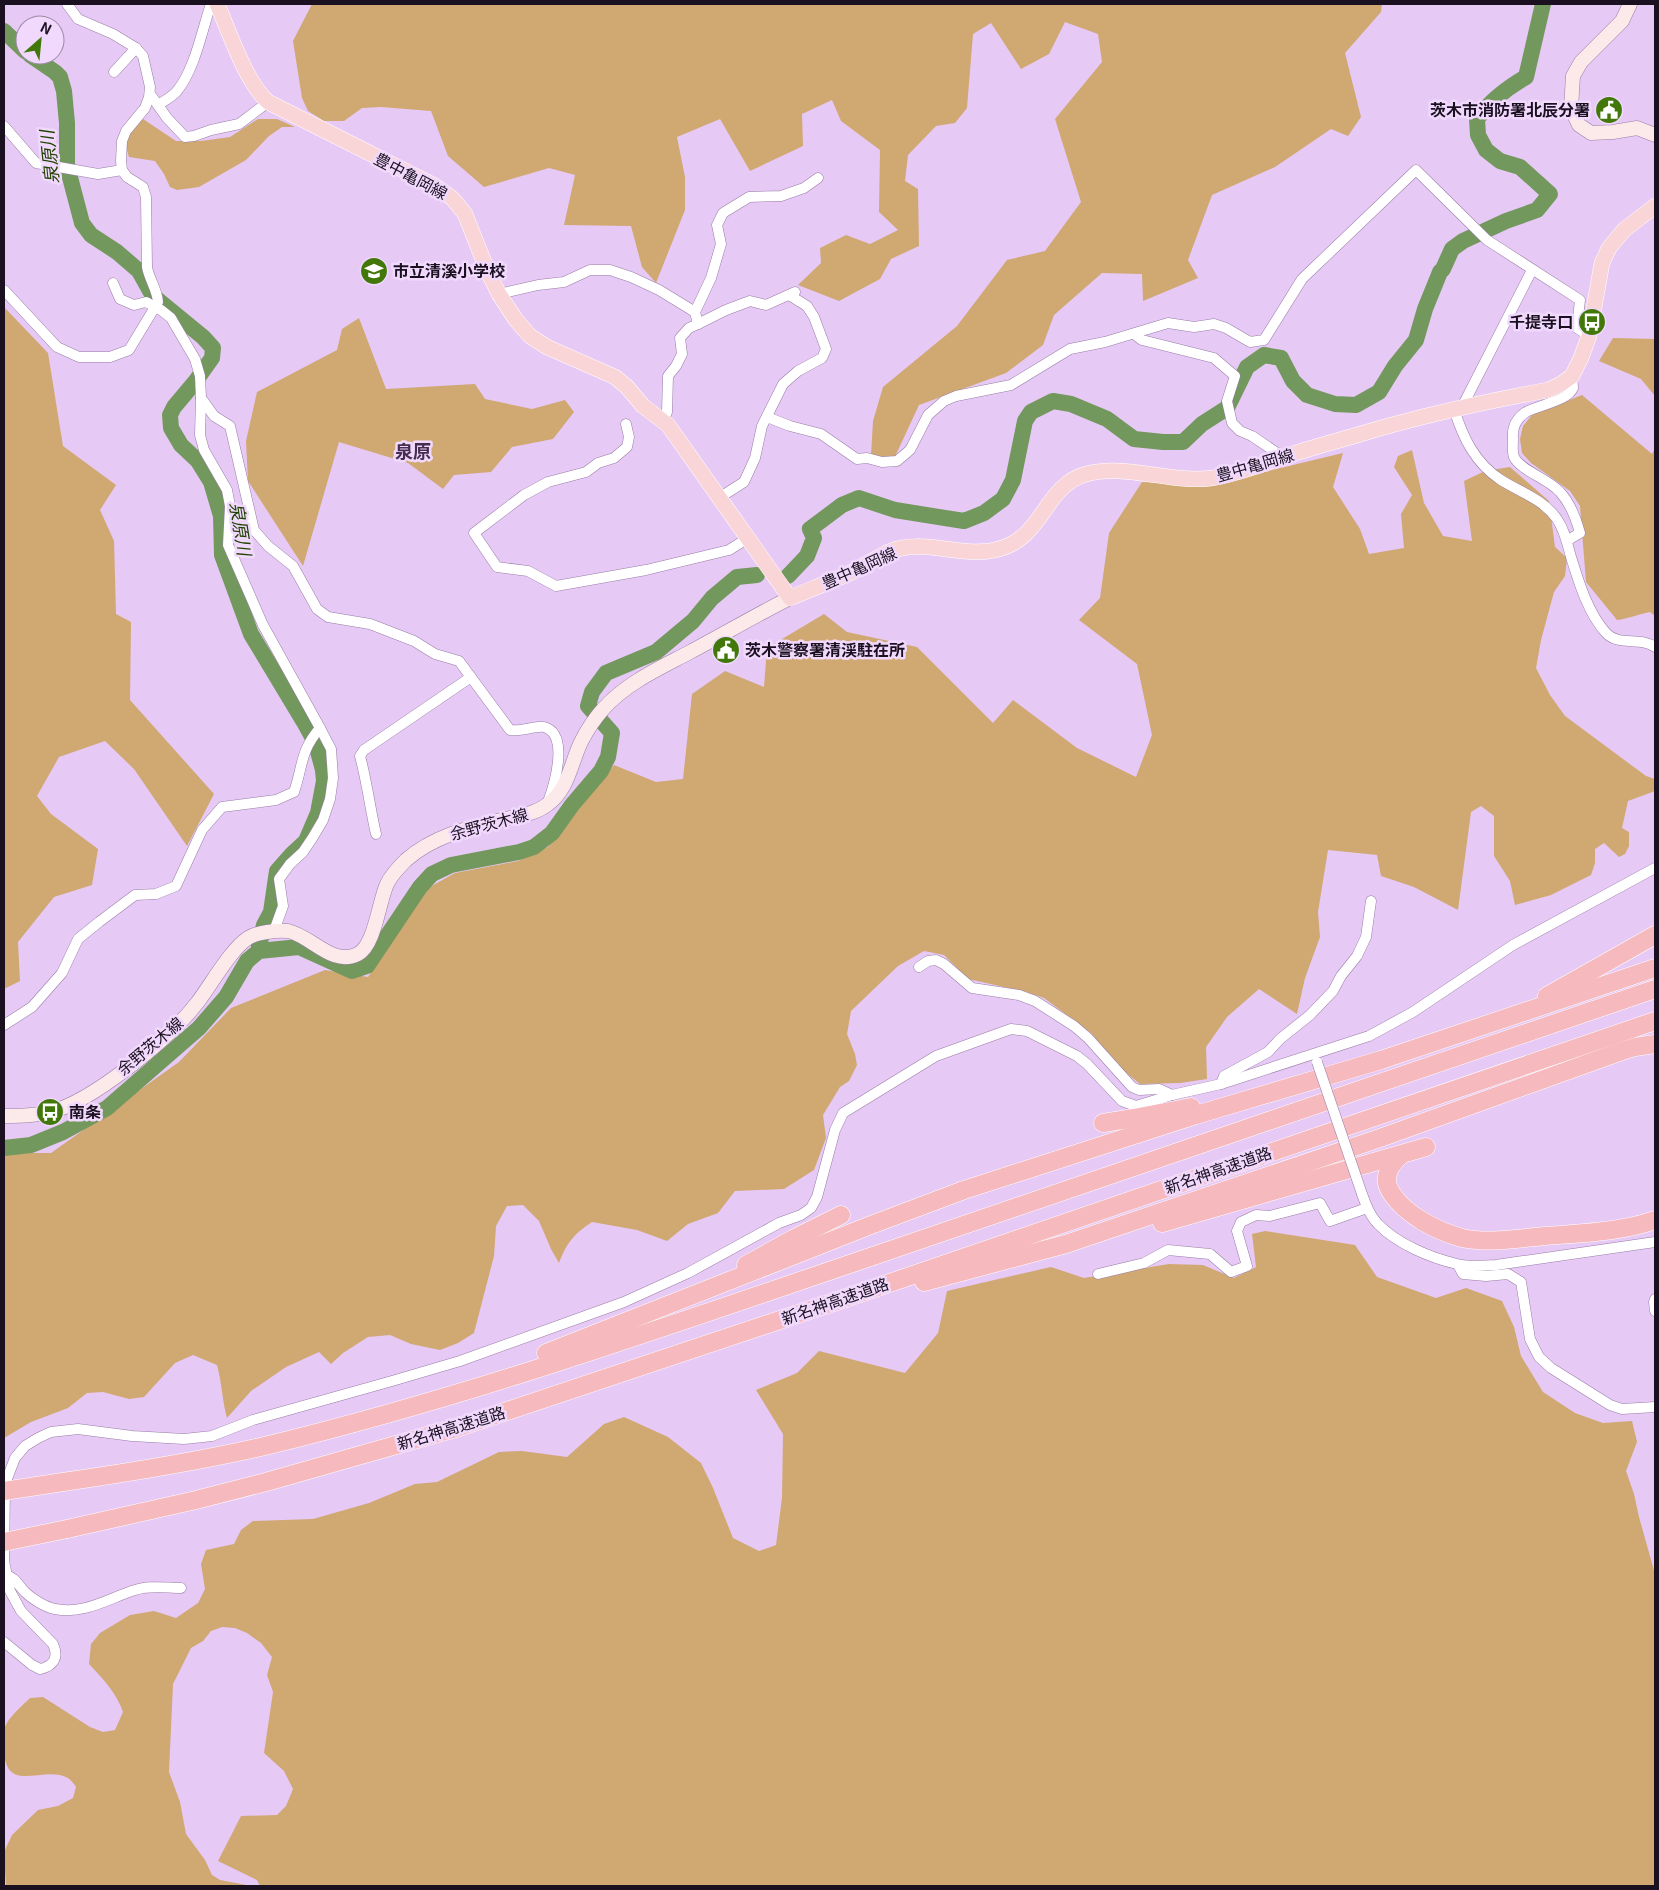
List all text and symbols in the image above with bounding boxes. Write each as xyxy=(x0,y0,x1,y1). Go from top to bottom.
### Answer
north arrow xyxy=(15,15,65,65)
text: N xyxy=(37,16,56,39)
public building icon: 茨木市消防署北辰分署 xyxy=(1594,95,1624,125)
place label: 茨木市消防署北辰分署 xyxy=(1430,97,1590,121)
water label: 泉原川 xyxy=(32,127,64,185)
street label: 豊中亀岡線 xyxy=(371,146,452,204)
school or university icon: 市立清溪小学校 xyxy=(359,256,389,286)
place label: 市立清溪小学校 xyxy=(393,258,505,282)
bus stop icon: 千提寺口 xyxy=(1577,307,1607,337)
place label: 千提寺口 xyxy=(1509,309,1573,333)
district label: 泉原 xyxy=(395,437,431,463)
street label: 豊中亀岡線 xyxy=(1213,441,1296,487)
water label: 泉原川 xyxy=(225,500,259,559)
street label: 豊中亀岡線 xyxy=(817,540,900,594)
public building icon: 茨木警察署清渓駐在所 xyxy=(711,635,741,665)
place label: 茨木警察署清渓駐在所 xyxy=(745,637,905,661)
street label: 余野茨木線 xyxy=(447,801,530,845)
street label: 余野茨木線 xyxy=(111,1010,188,1080)
bus stop icon: 南条 xyxy=(35,1097,65,1127)
place label: 南条 xyxy=(69,1099,101,1123)
street label: 新名神高速道路 xyxy=(1161,1139,1275,1199)
street label: 新名神高速道路 xyxy=(778,1270,892,1330)
street label: 新名神高速道路 xyxy=(394,1399,508,1455)

